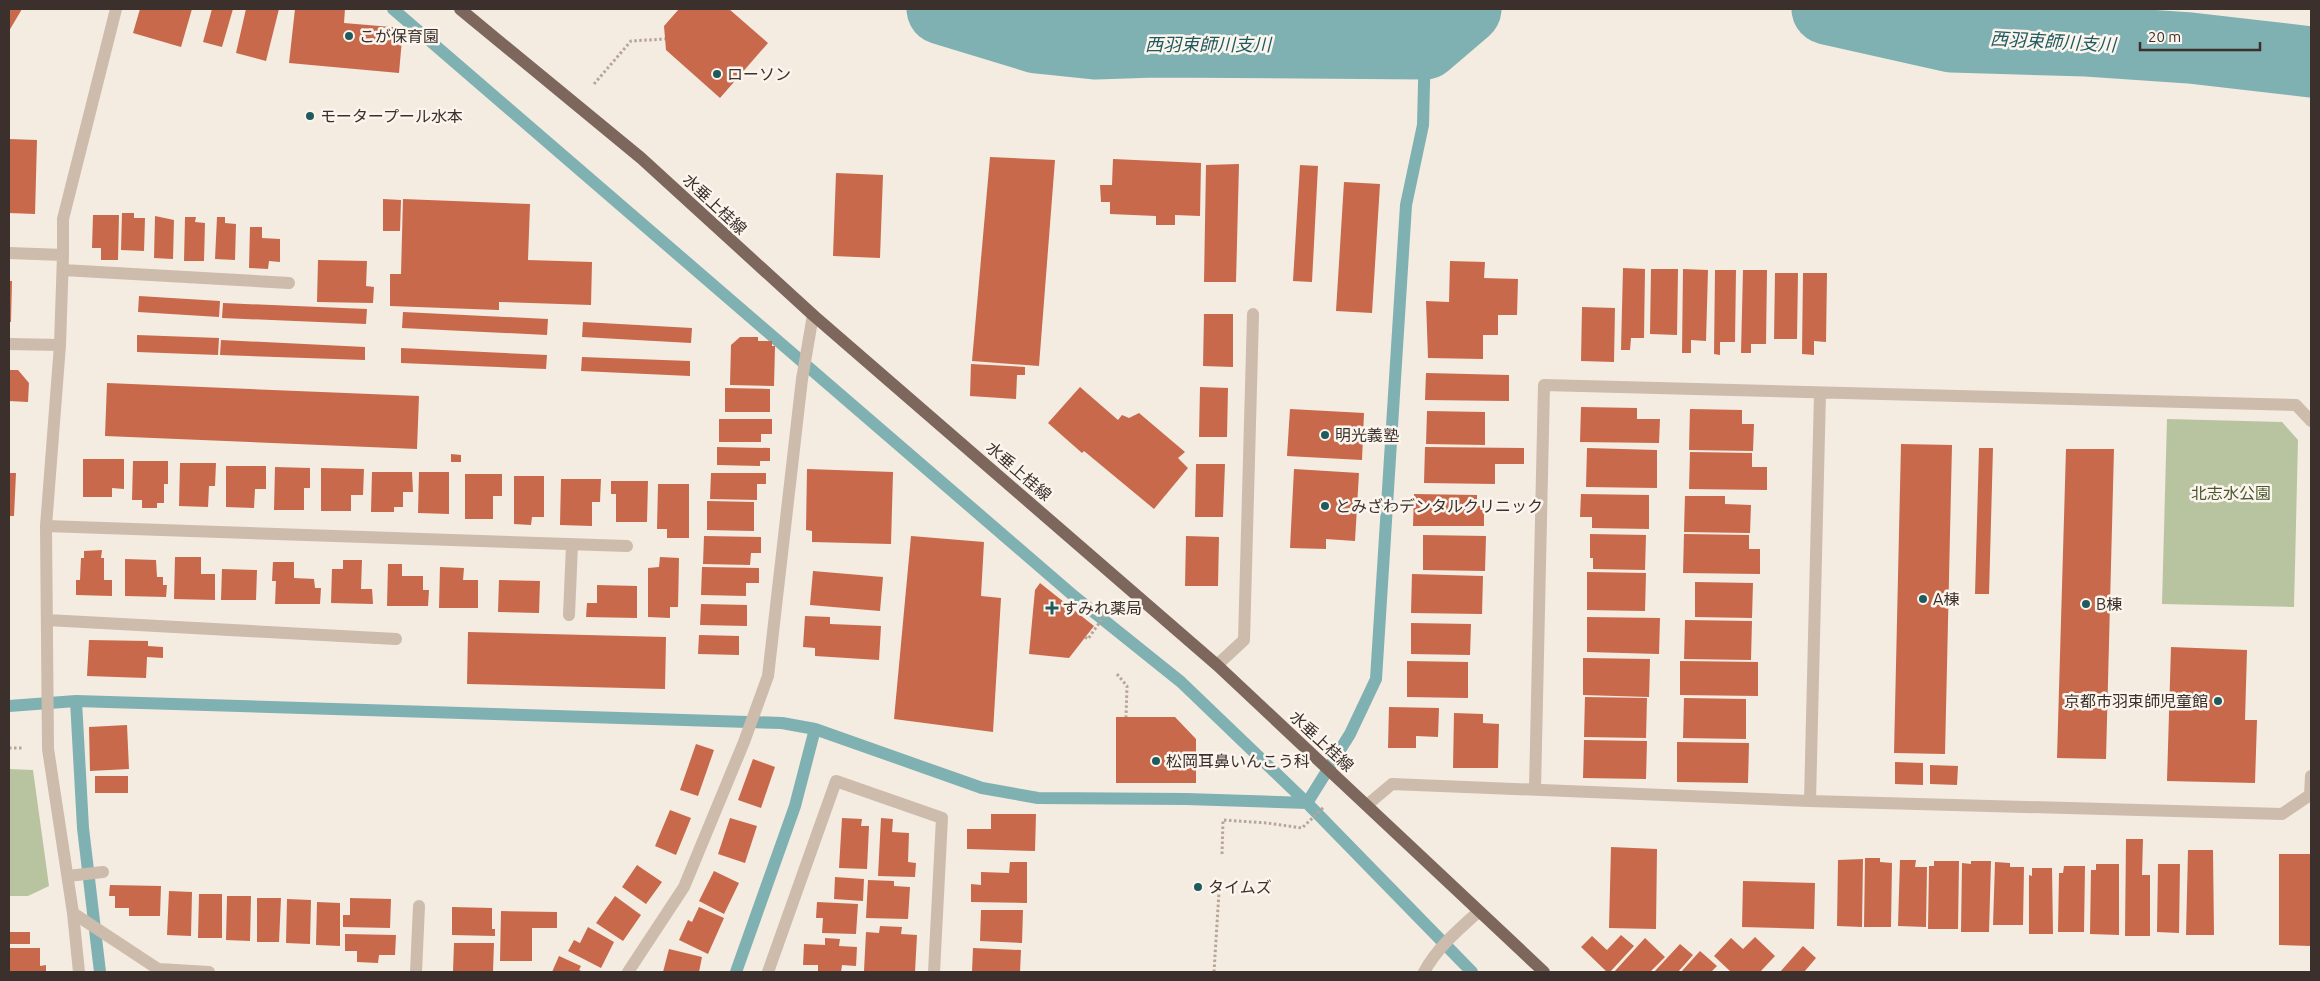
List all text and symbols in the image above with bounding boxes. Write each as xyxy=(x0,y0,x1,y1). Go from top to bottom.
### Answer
scale bar xyxy=(2140,20,2260,52)
place label: こが保育園 xyxy=(359,27,439,45)
water label: 西羽束師川支川 xyxy=(1990,28,2118,54)
text: 20 m xyxy=(2148,28,2181,45)
marker: こが保育園 xyxy=(343,30,355,42)
water label: 西羽束師川支川 xyxy=(1145,34,1273,54)
place label: ローソン xyxy=(727,65,791,83)
marker: ローソン xyxy=(711,68,723,80)
place label: モータープール水本 xyxy=(320,107,463,125)
marker: モータープール水本 xyxy=(304,110,316,122)
street label: 水垂上桂線 xyxy=(680,170,750,238)
place label: 明光義塾 xyxy=(1335,426,1399,444)
marker: 明光義塾 xyxy=(1319,429,1331,441)
street label: 水垂上桂線 xyxy=(983,438,1055,504)
park label: 北志水公園 xyxy=(2191,484,2271,502)
place label: とみざわデンタルクリニック xyxy=(1335,497,1543,515)
marker: とみざわデンタルクリニック xyxy=(1319,500,1331,512)
place label: A棟 xyxy=(1933,590,1959,608)
marker: A棟 xyxy=(1917,593,1929,605)
place label: B棟 xyxy=(2096,595,2122,613)
marker: B棟 xyxy=(2080,598,2092,610)
place label: すみれ薬局 xyxy=(1062,599,1142,617)
marker: すみれ薬局 xyxy=(1046,602,1058,614)
place label: 京都市羽束師児童館 xyxy=(2064,692,2208,710)
marker: 京都市羽束師児童館 xyxy=(2212,695,2224,707)
street label: 水垂上桂線 xyxy=(1287,707,1357,775)
place label: 松岡耳鼻いんこう科 xyxy=(1166,752,1310,770)
marker: 松岡耳鼻いんこう科 xyxy=(1150,755,1162,767)
place label: タイムズ xyxy=(1208,878,1272,896)
marker: タイムズ xyxy=(1192,881,1204,893)

